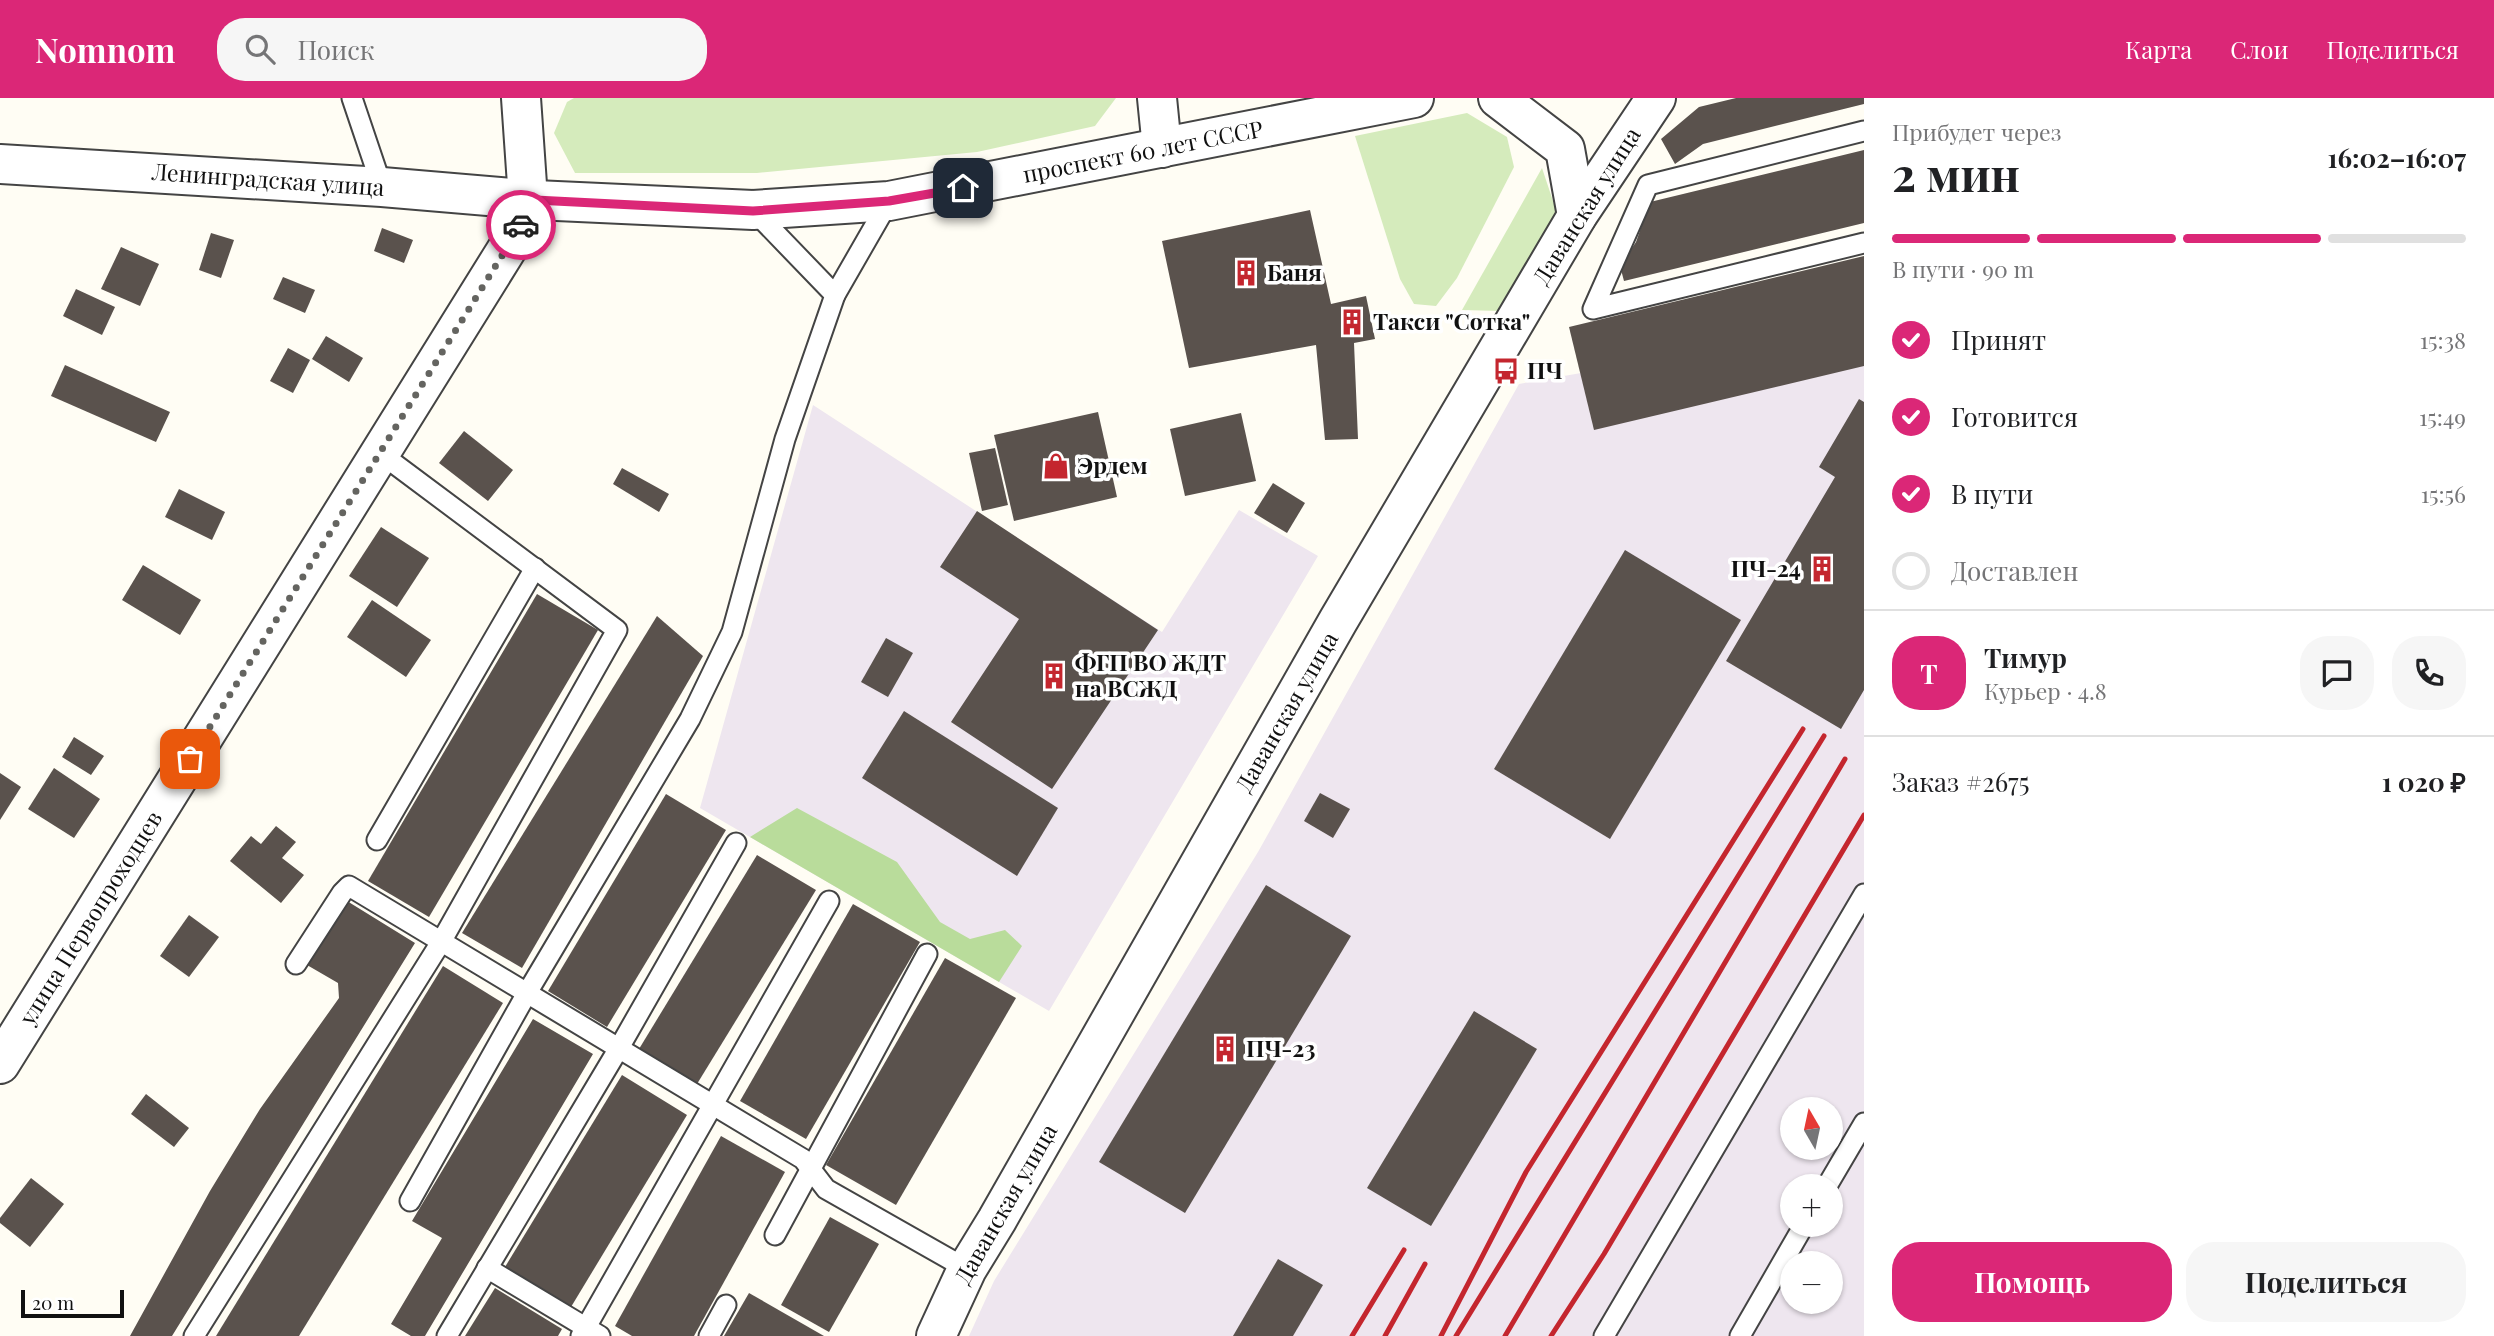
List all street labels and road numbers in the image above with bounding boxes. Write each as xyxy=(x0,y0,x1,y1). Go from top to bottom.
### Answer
street label: проспект 60 лет СССР xyxy=(1020,112,1265,189)
street label: Даванская улица xyxy=(1525,120,1647,290)
street label: Ленинградская улица xyxy=(150,155,386,202)
street label: Даванская улица xyxy=(1227,625,1344,797)
street label: улица Первопроходцев xyxy=(11,804,168,1031)
street label: Даванская улица xyxy=(946,1117,1063,1289)

